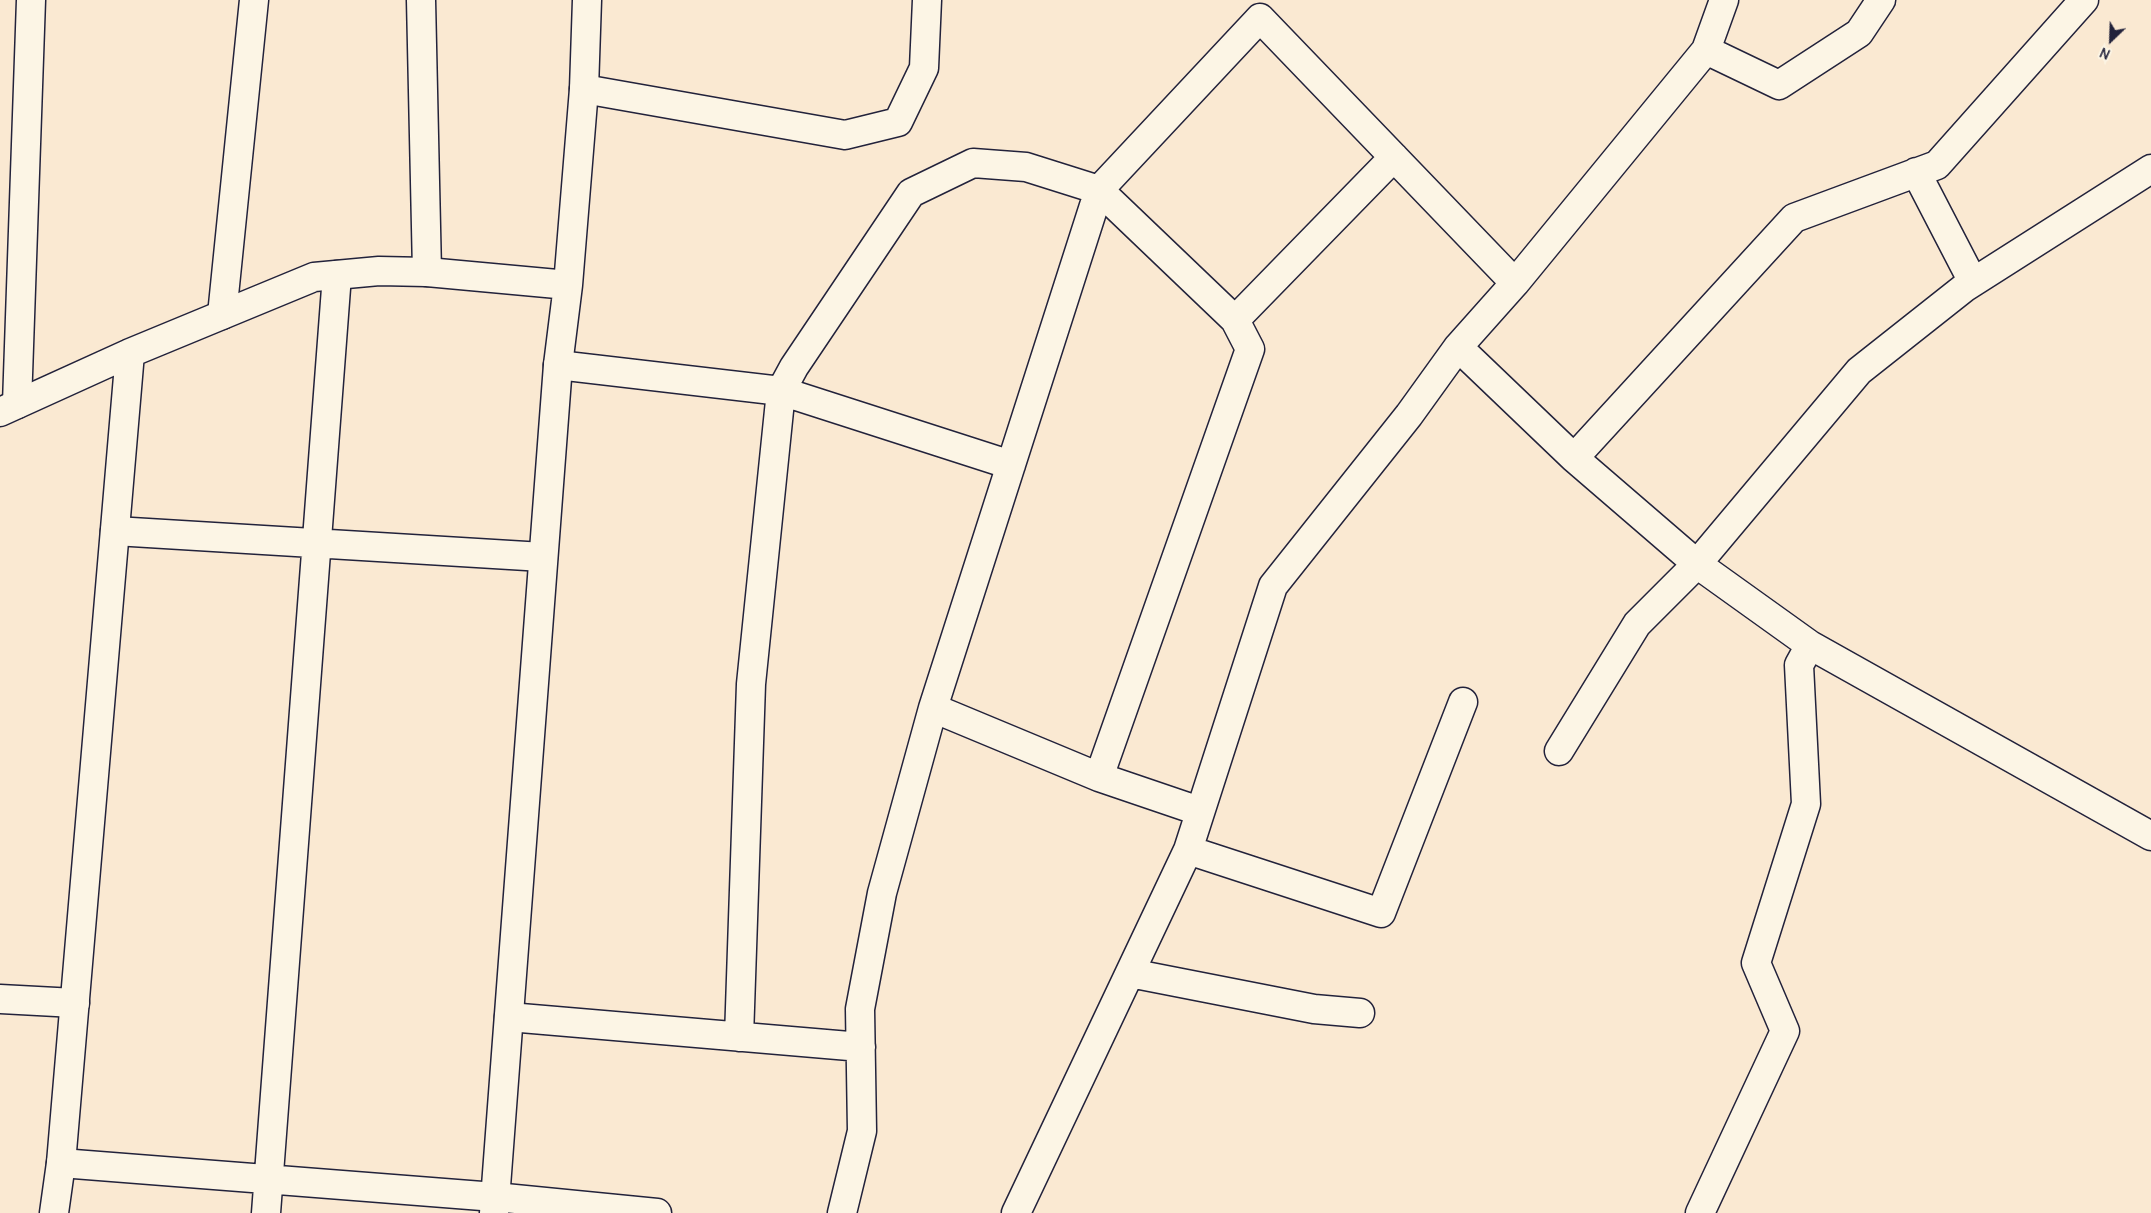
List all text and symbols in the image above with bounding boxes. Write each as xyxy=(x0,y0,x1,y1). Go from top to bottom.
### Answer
north arrow xyxy=(2086,15,2136,65)
text: N xyxy=(2097,44,2113,64)

